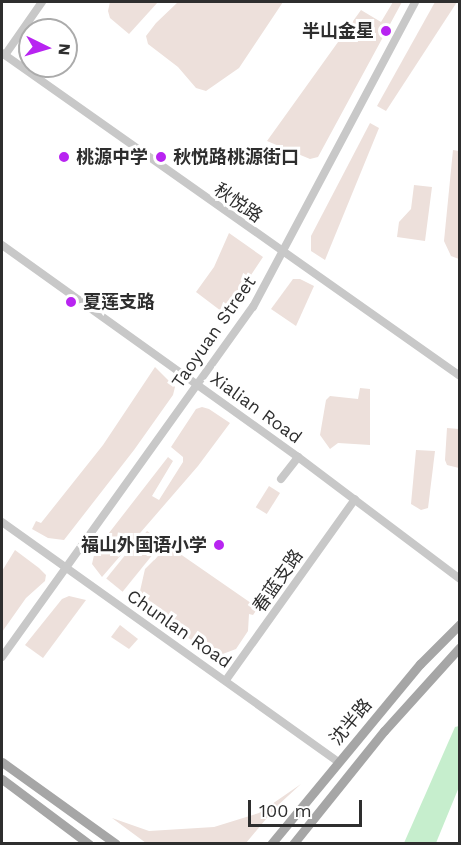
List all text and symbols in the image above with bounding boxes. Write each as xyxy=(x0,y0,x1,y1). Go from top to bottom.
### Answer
north arrow xyxy=(18,18,78,78)
place label: 半山金星 xyxy=(302,20,374,42)
marker: 半山金星 xyxy=(379,24,393,38)
text: N xyxy=(54,43,74,56)
place label: 桃源中学 xyxy=(76,146,148,168)
place label: 秋悦路桃源街口 xyxy=(173,146,299,168)
marker: 桃源中学 xyxy=(57,150,71,164)
marker: 秋悦路桃源街口 xyxy=(154,150,168,164)
street label: 秋悦路 xyxy=(210,179,266,227)
street label: Taoyuan Street xyxy=(167,272,261,392)
place label: 夏莲支路 xyxy=(83,291,155,313)
marker: 夏莲支路 xyxy=(64,295,78,309)
street label: Xialian Road xyxy=(206,368,306,448)
place label: 福山外国语小学 xyxy=(81,534,207,556)
marker: 福山外国语小学 xyxy=(212,538,226,552)
street label: 春蓝支路 xyxy=(249,545,307,617)
street label: Chunlan Road xyxy=(123,585,235,673)
street label: 沈半路 xyxy=(325,694,377,750)
scale bar xyxy=(251,788,365,826)
text: 100 m xyxy=(259,800,312,821)

